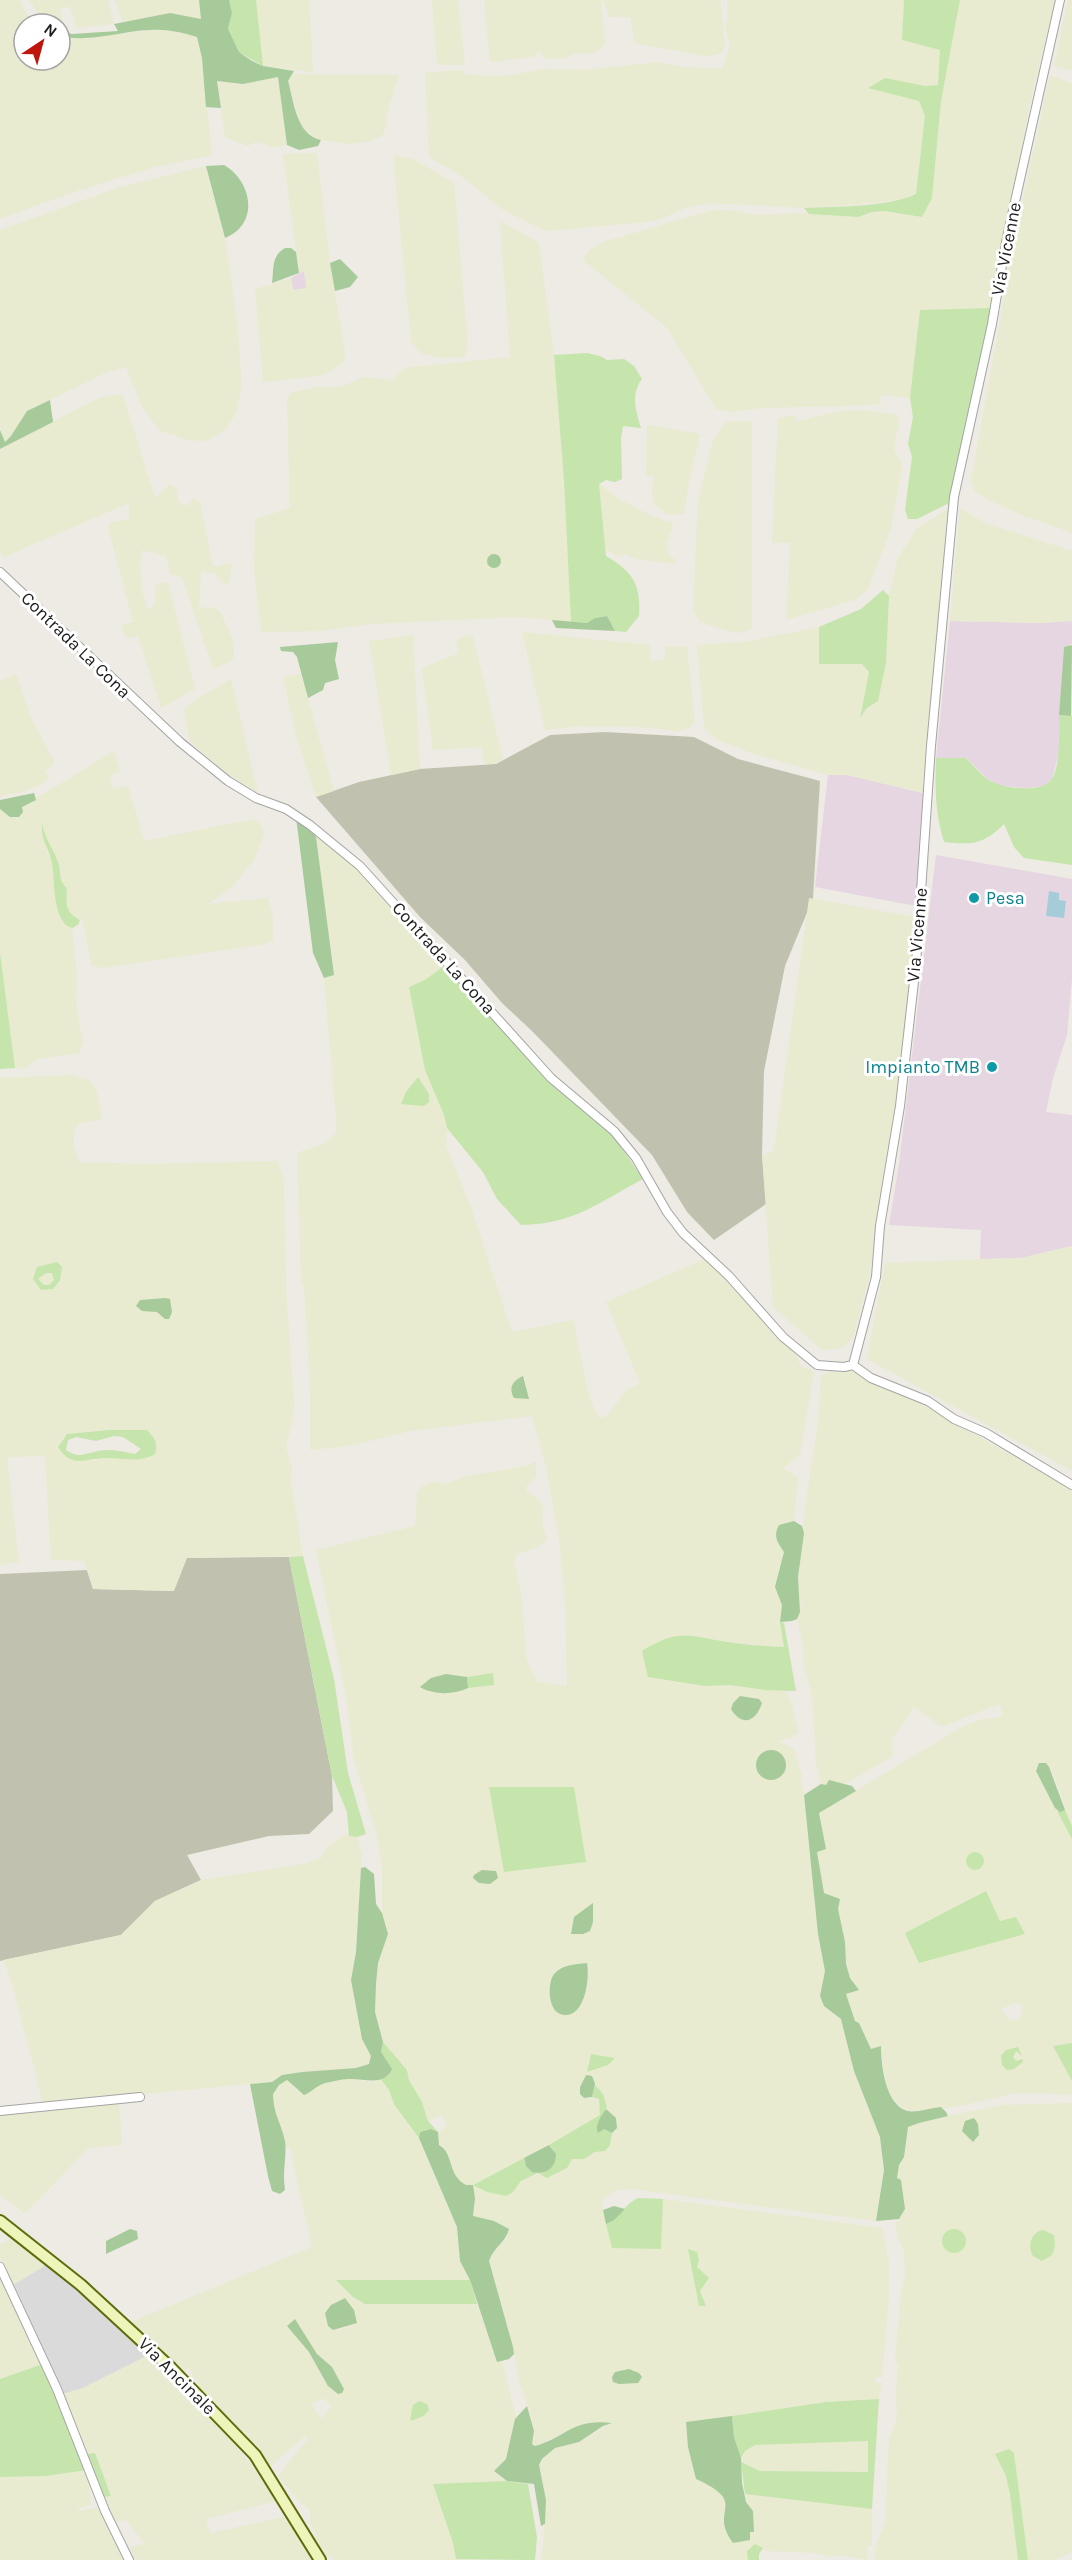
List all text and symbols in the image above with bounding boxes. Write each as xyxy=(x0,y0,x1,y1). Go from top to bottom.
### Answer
north arrow xyxy=(12,12,72,72)
text: N xyxy=(40,19,61,41)
street label: Via Vicenne xyxy=(986,200,1026,298)
street label: Contrada La Cona xyxy=(17,587,135,703)
street label: Via Vicenne xyxy=(902,887,932,983)
place label: Pesa xyxy=(986,887,1025,909)
marker: Pesa xyxy=(967,891,981,905)
street label: Contrada La Cona xyxy=(388,897,500,1019)
place label: Impianto TMB xyxy=(865,1056,980,1078)
marker: Impianto TMB xyxy=(985,1060,999,1074)
street label: Via Ancinale xyxy=(134,2333,220,2419)

